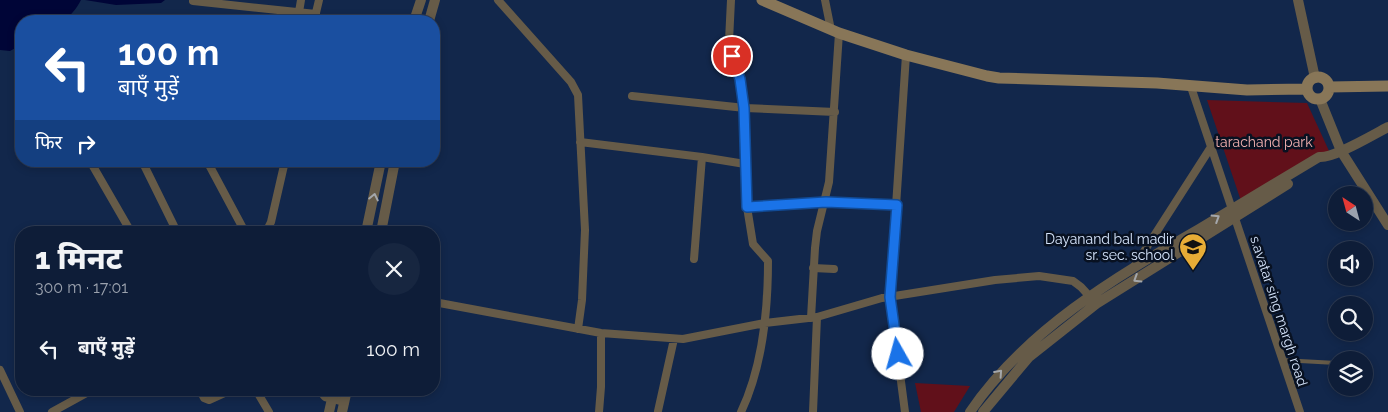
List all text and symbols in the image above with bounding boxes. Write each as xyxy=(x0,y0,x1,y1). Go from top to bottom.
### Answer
text: 100 m xyxy=(118,32,219,73)
icon: left xyxy=(35,35,100,100)
pin xyxy=(711,35,753,77)
icon: arrive xyxy=(718,42,746,70)
text: बाएँ मुड़ें xyxy=(118,74,179,100)
icon: right xyxy=(72,130,100,158)
text: फिर xyxy=(35,131,62,153)
park label: tarachand park xyxy=(1215,134,1313,150)
north arrow xyxy=(1328,186,1372,231)
map controls xyxy=(1328,186,1373,396)
one-way arrow xyxy=(368,192,379,201)
one-way arrow xyxy=(1211,215,1220,225)
place label: Dayanand bal madir sr. sec. school xyxy=(1045,231,1174,263)
school or university icon: Dayanand bal madir sr. sec. school xyxy=(1178,232,1208,271)
street label: s.avatar sing margh road xyxy=(1247,234,1311,388)
text: 1 मिनट xyxy=(35,241,122,276)
button: sound xyxy=(1328,241,1373,286)
button: close xyxy=(368,243,420,295)
one-way arrow xyxy=(1134,272,1143,282)
text: 300 m · 17:01 xyxy=(35,278,128,297)
button: search xyxy=(1328,296,1373,341)
position arrow xyxy=(871,327,923,379)
icon: left xyxy=(35,335,63,363)
text: बाएँ मुड़ें xyxy=(78,336,135,358)
text: 100 m xyxy=(366,338,420,360)
button: layers xyxy=(1328,351,1373,396)
one-way arrow xyxy=(994,370,1003,379)

